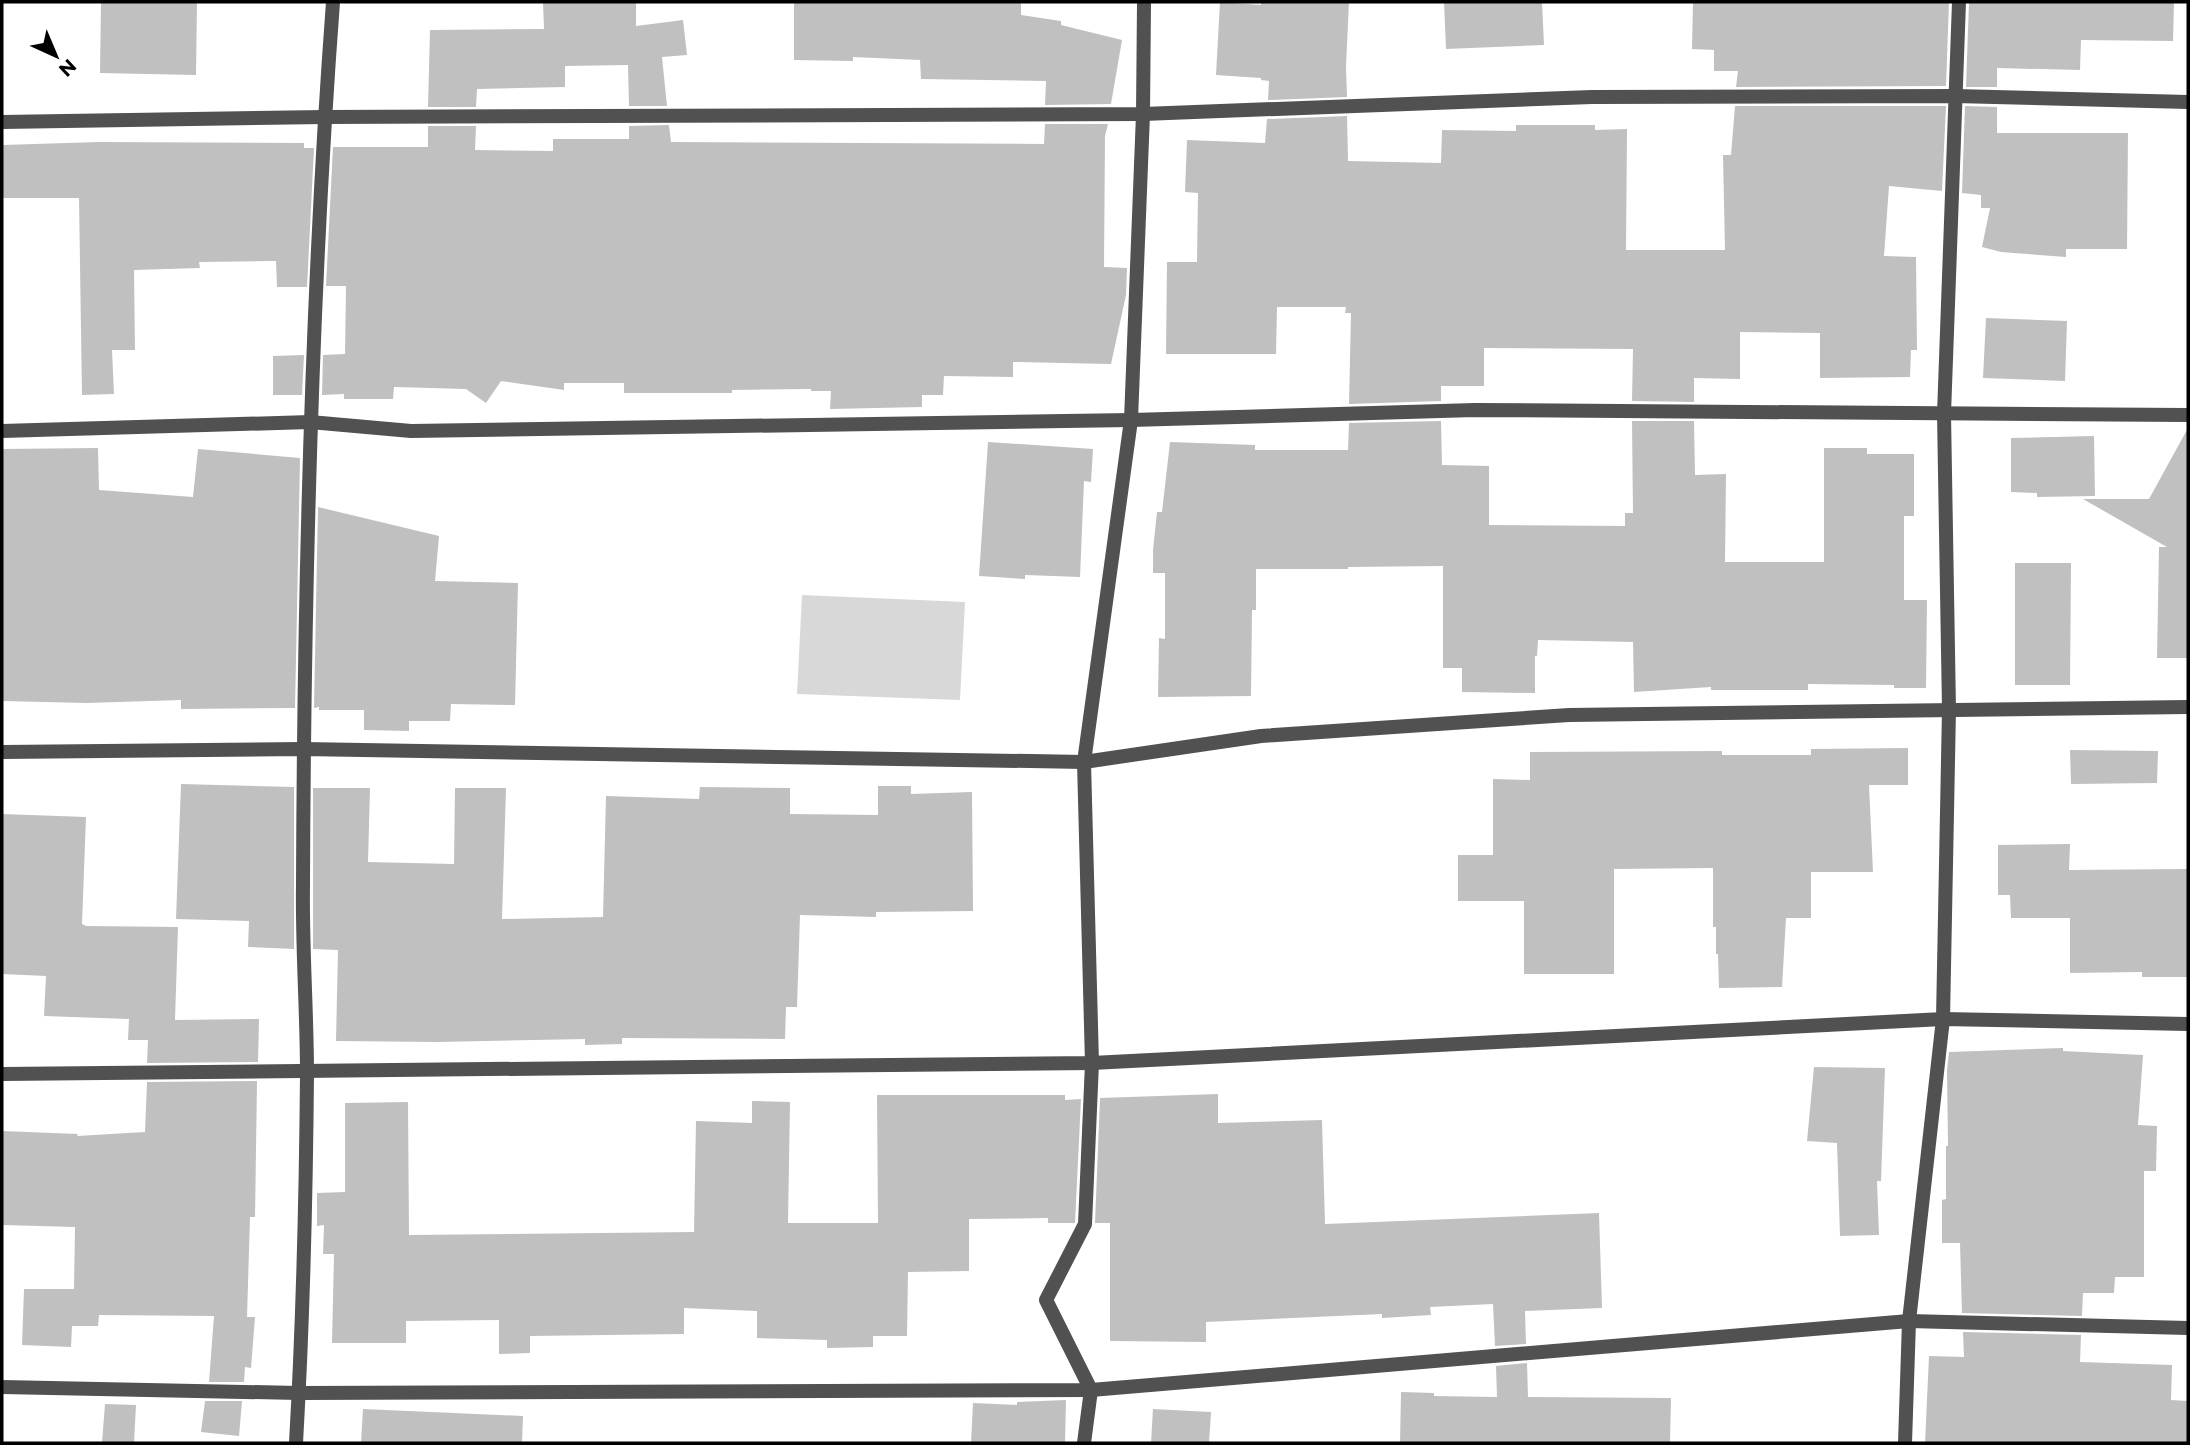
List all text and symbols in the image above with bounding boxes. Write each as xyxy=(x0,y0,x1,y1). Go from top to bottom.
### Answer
north arrow xyxy=(21,21,91,91)
text: N xyxy=(54,54,81,81)

